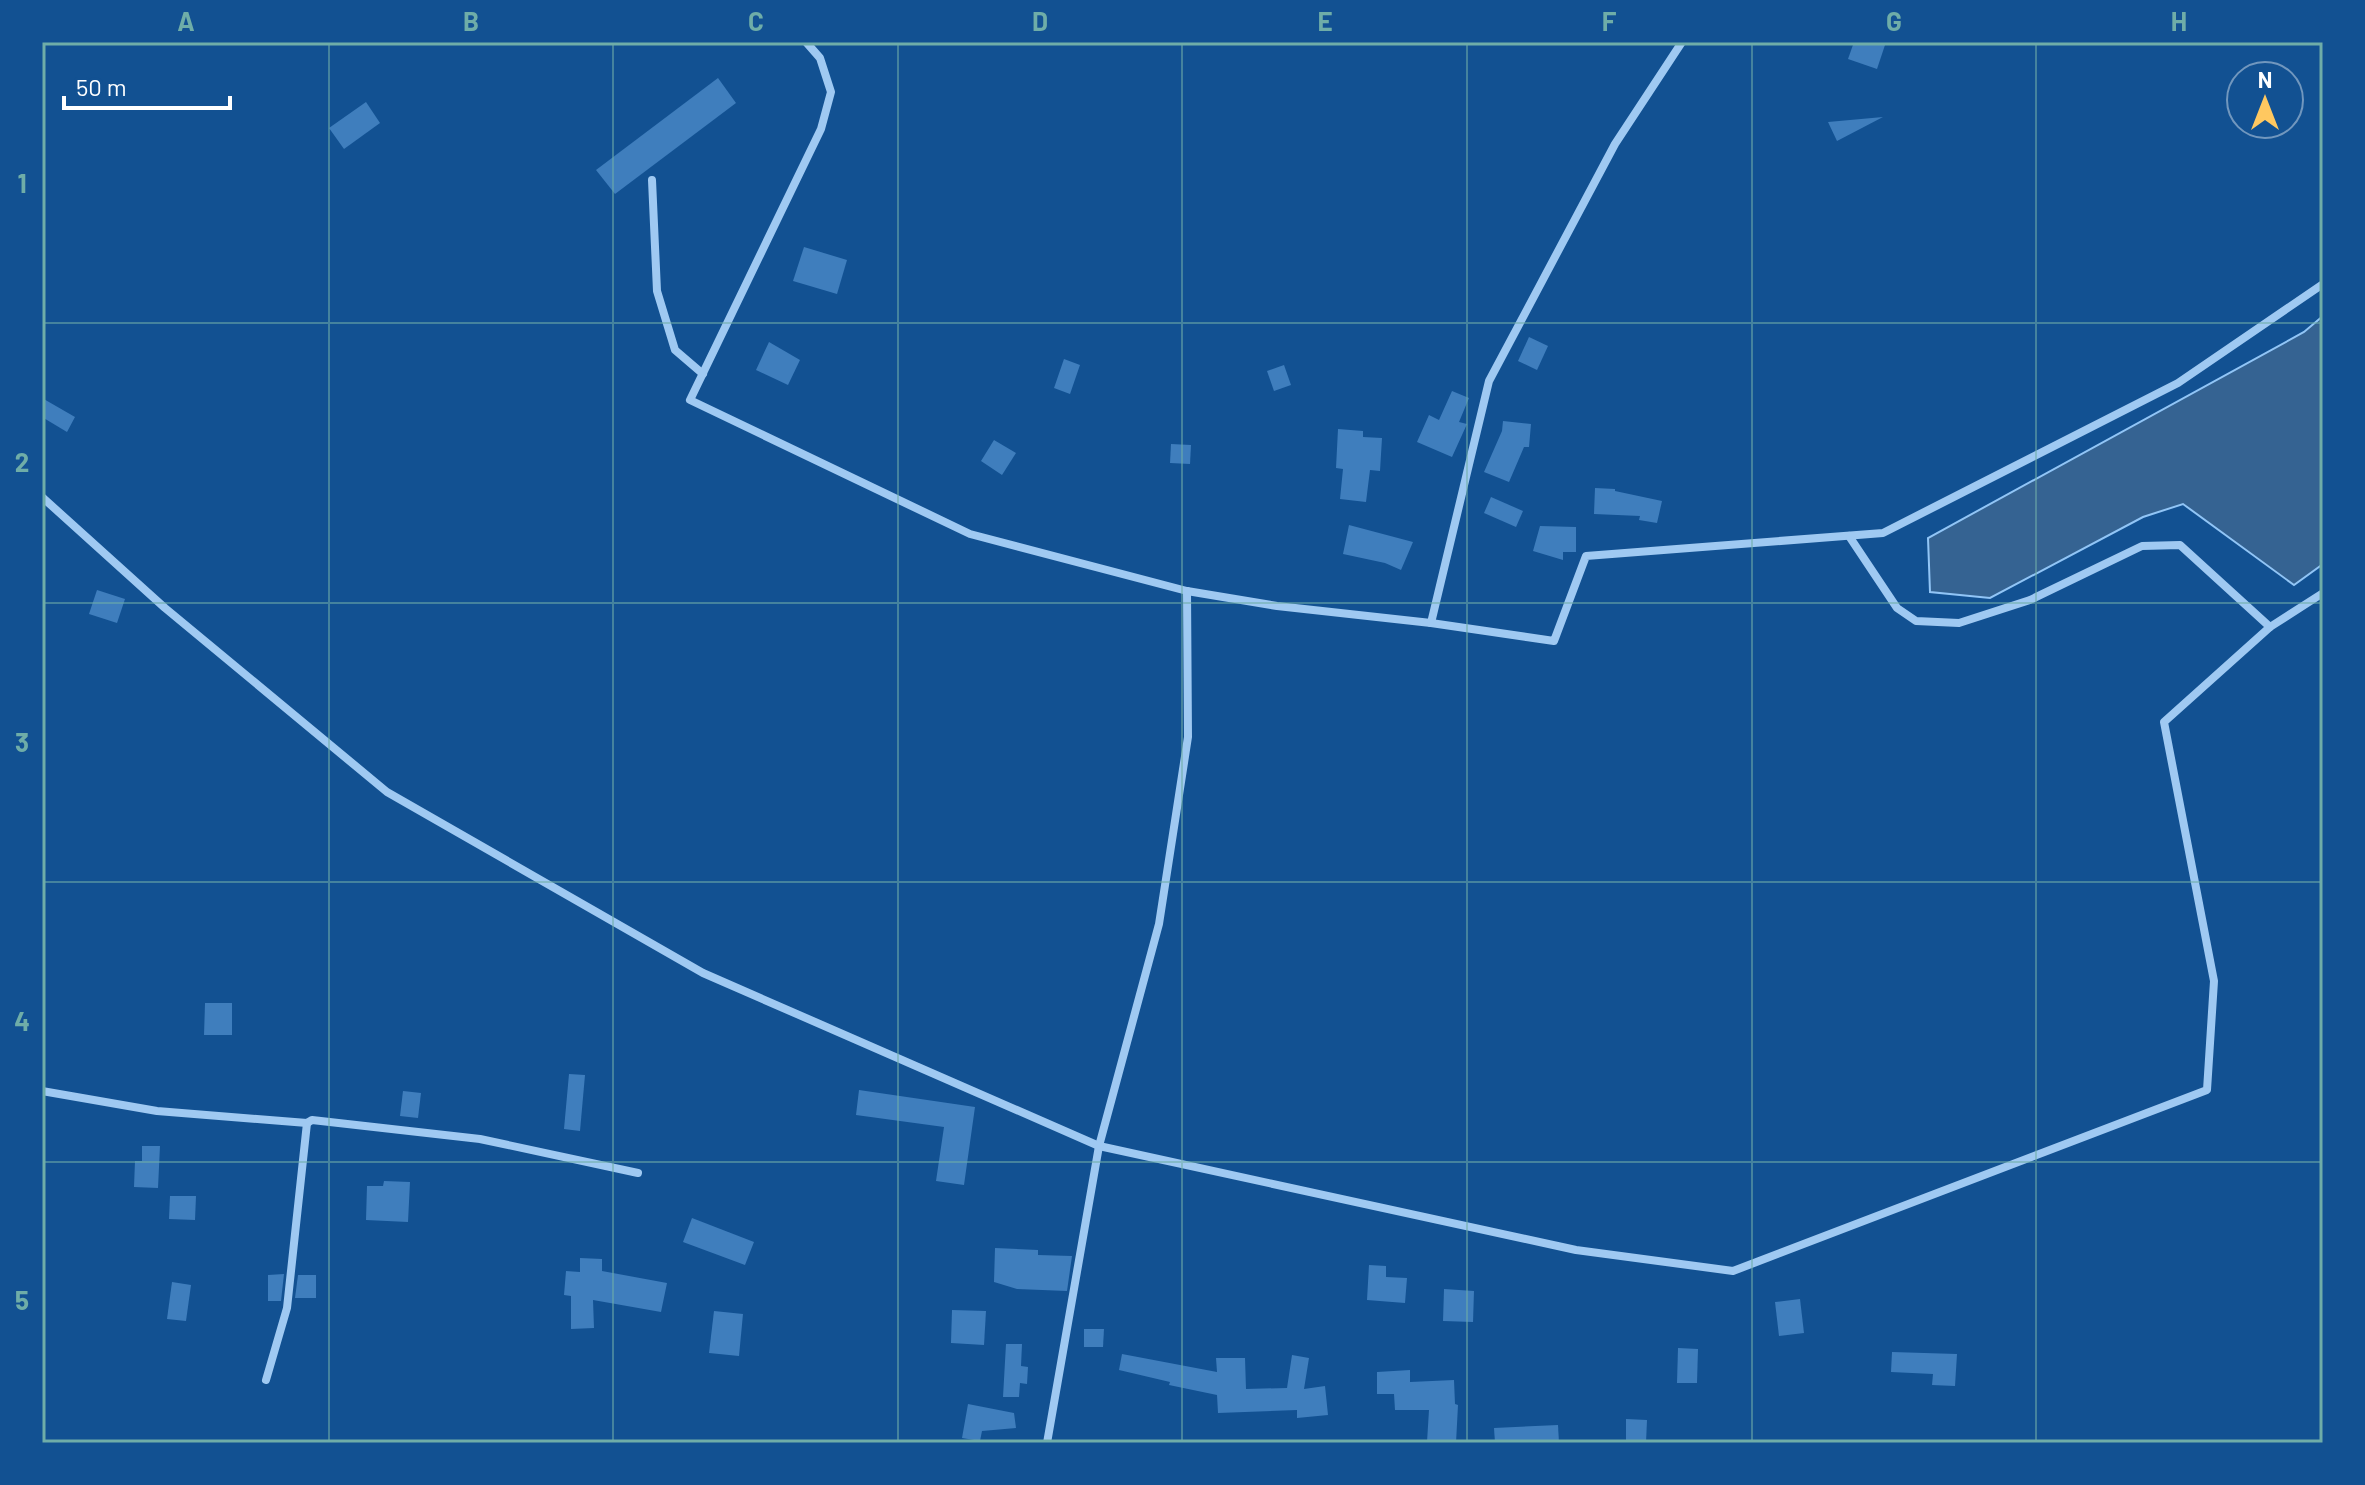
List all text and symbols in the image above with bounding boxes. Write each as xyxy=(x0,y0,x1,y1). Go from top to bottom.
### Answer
text: A xyxy=(177,5,195,36)
text: B xyxy=(463,5,479,36)
text: C xyxy=(748,5,764,36)
text: D xyxy=(1032,5,1048,36)
text: E xyxy=(1317,5,1333,36)
text: F xyxy=(1602,5,1617,36)
text: G xyxy=(1886,5,1902,36)
text: H xyxy=(2171,5,2187,36)
scale bar xyxy=(64,60,230,110)
north arrow xyxy=(2225,60,2305,140)
text: N xyxy=(2258,66,2272,92)
text: 50 m xyxy=(76,72,127,101)
text: 1 xyxy=(17,167,27,198)
text: 2 xyxy=(15,446,29,477)
text: 3 xyxy=(15,726,29,757)
text: 4 xyxy=(14,1005,30,1036)
text: 5 xyxy=(15,1284,29,1315)

